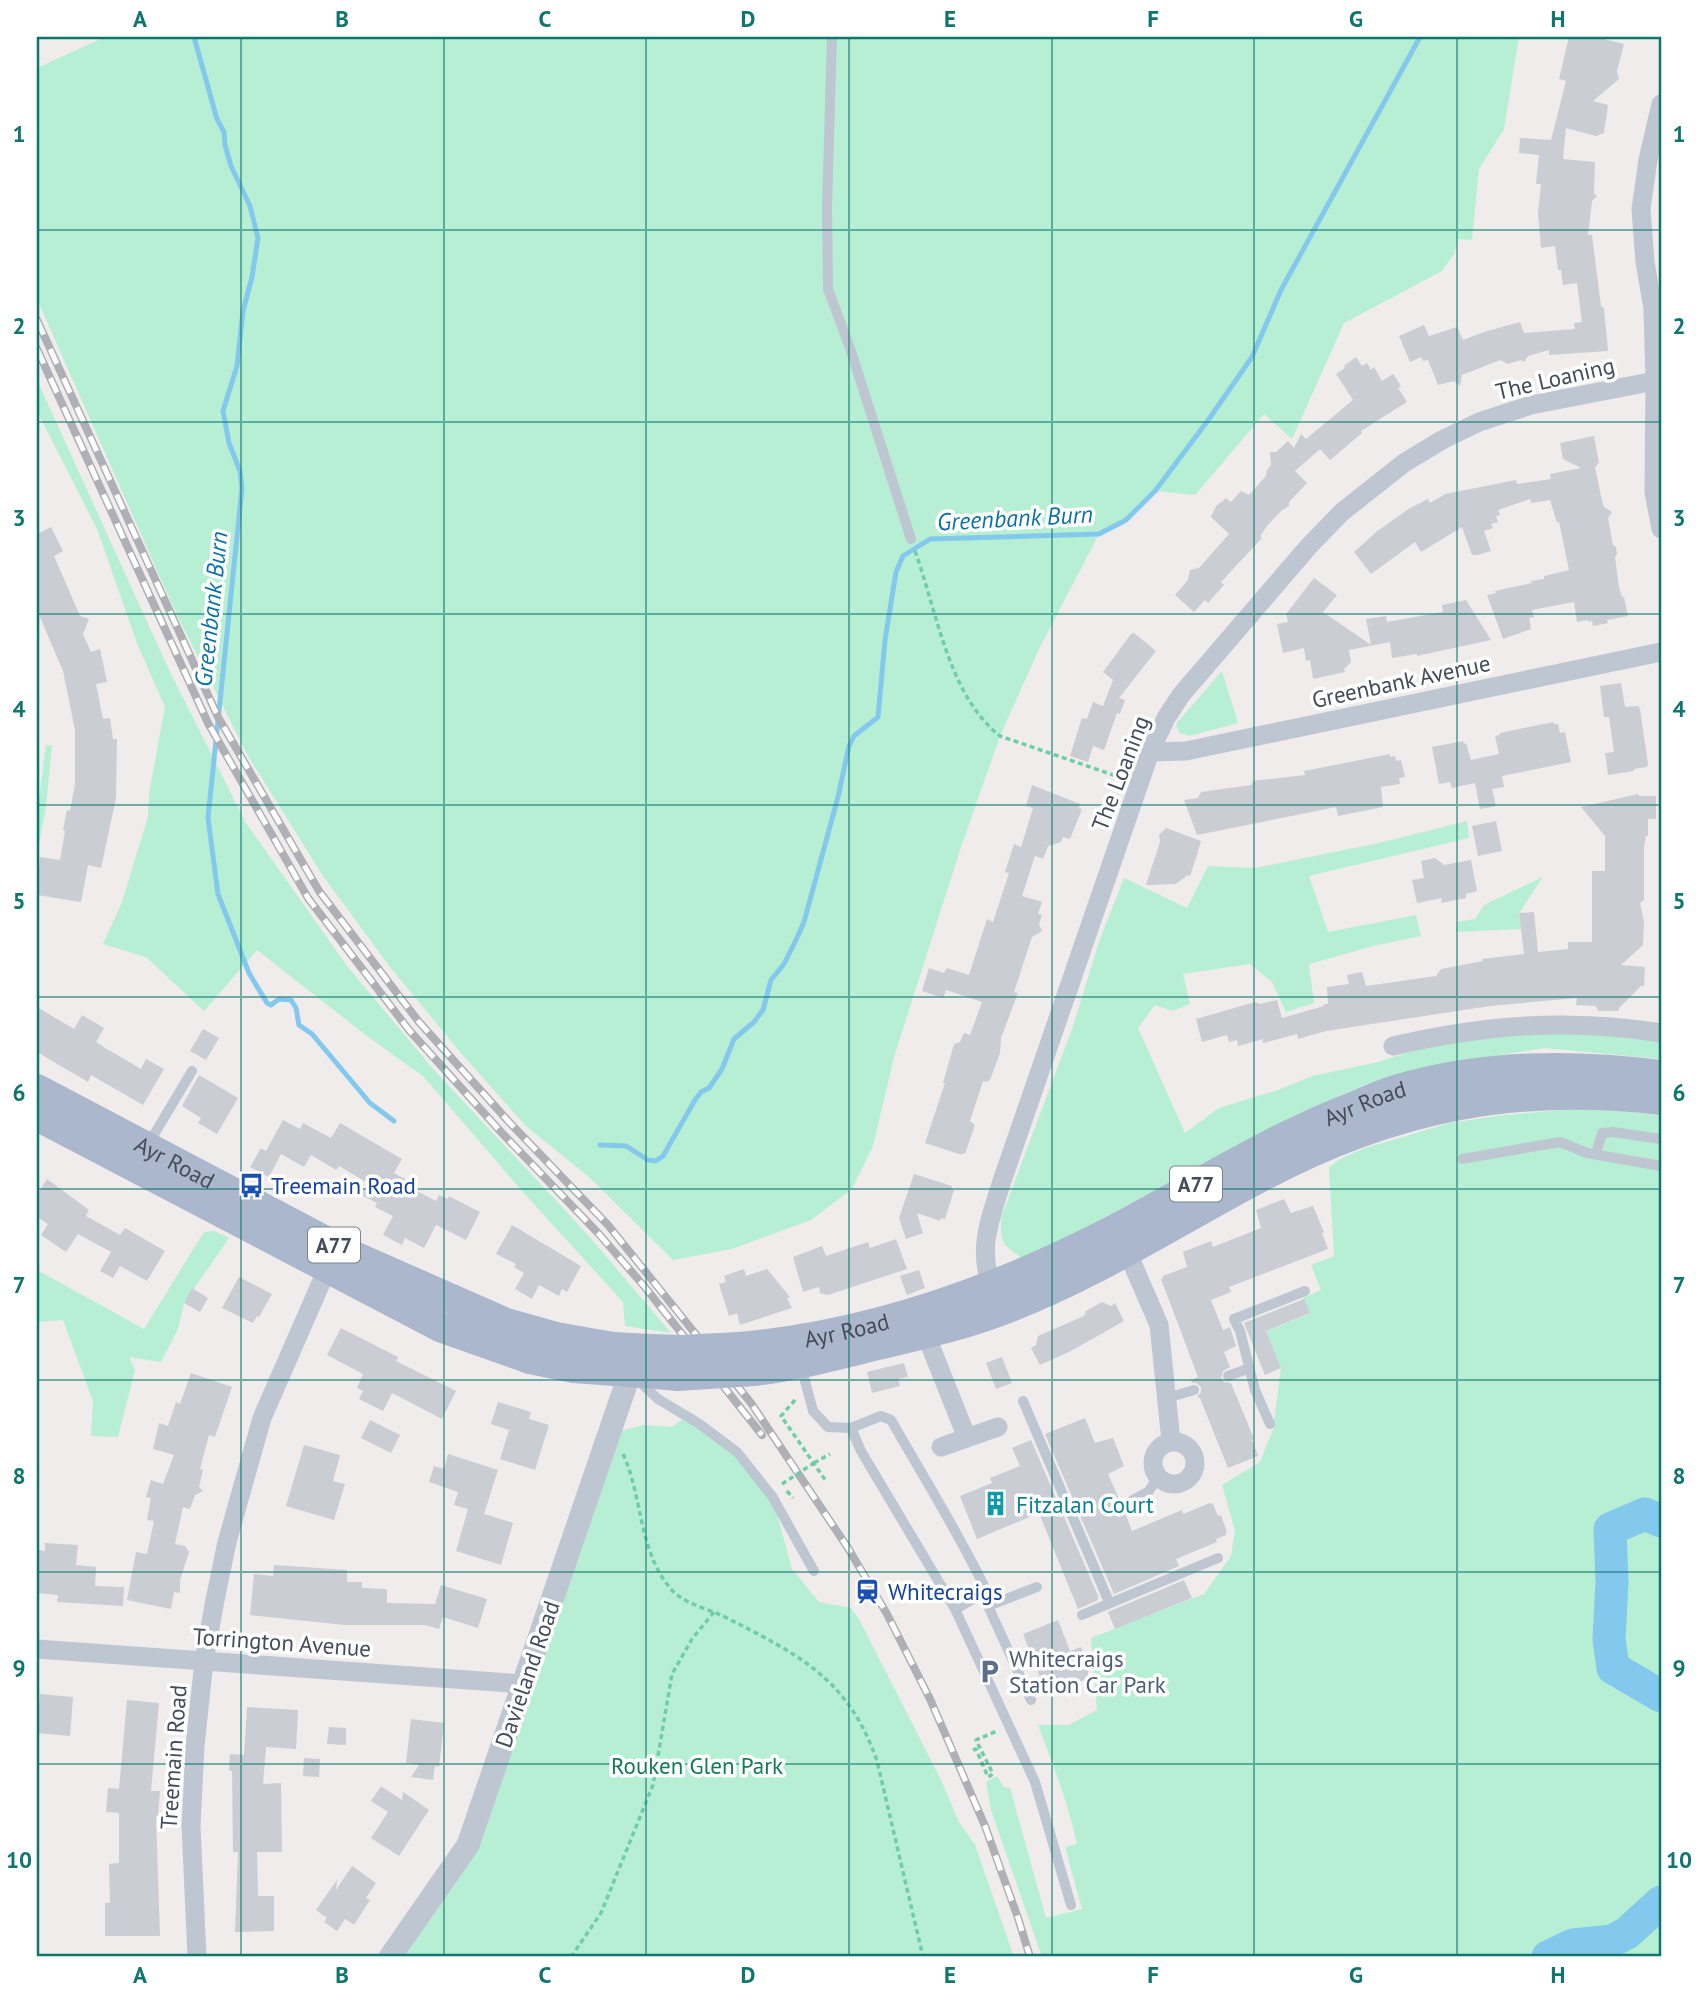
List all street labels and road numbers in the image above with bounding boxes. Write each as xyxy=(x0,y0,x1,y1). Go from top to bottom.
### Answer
street label: The Loaning xyxy=(1493,350,1617,406)
street label: Greenbank Avenue xyxy=(1309,648,1493,714)
street label: The Loaning xyxy=(1085,711,1155,835)
street label: Ayr Road xyxy=(1319,1073,1409,1132)
street label: Ayr Road xyxy=(130,1129,220,1195)
road number: A77 xyxy=(1170,1166,1222,1202)
road number: A77 xyxy=(308,1228,360,1262)
street label: Ayr Road xyxy=(802,1306,892,1353)
street label: Davieland Road xyxy=(488,1597,566,1751)
street label: Torrington Avenue xyxy=(192,1621,372,1663)
street label: Treemain Road xyxy=(153,1684,193,1830)

